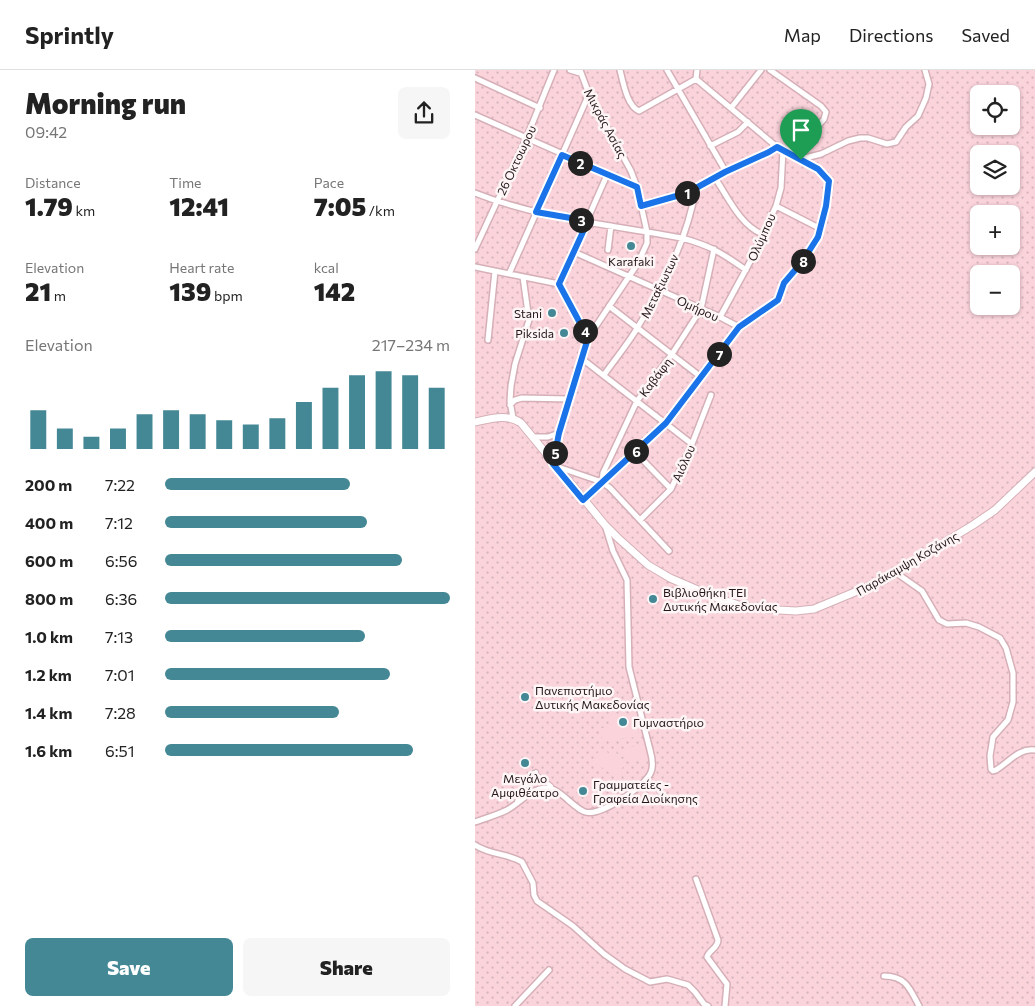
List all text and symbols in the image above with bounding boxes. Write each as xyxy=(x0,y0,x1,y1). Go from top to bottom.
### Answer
text: Sprintly xyxy=(25,20,114,49)
text: Map xyxy=(784,24,821,46)
text: Directions xyxy=(849,24,933,46)
text: Saved xyxy=(961,24,1010,46)
map controls xyxy=(970,85,1020,315)
button: locate xyxy=(970,85,1020,135)
text: Morning run xyxy=(25,86,186,120)
street label: Μικράς Ασίας xyxy=(582,86,630,160)
button: share xyxy=(398,87,450,139)
pin xyxy=(780,109,822,160)
icon: arrive xyxy=(787,116,815,144)
text: 09:42 xyxy=(25,122,67,141)
street label: 26 Οκτοωρου xyxy=(494,123,538,197)
button: layers xyxy=(970,145,1020,195)
pin: 2 xyxy=(567,150,593,176)
text: 2 xyxy=(577,155,584,172)
text: Distance xyxy=(25,174,81,191)
text: Time xyxy=(169,174,202,191)
text: Pace xyxy=(314,174,344,191)
pin: 1 xyxy=(675,180,699,206)
text: 1 xyxy=(684,185,691,202)
text: 1.79 xyxy=(25,191,73,221)
text: 12:41 xyxy=(169,191,229,221)
text: 7:05 xyxy=(314,191,366,221)
text: km xyxy=(73,202,95,219)
text: /km xyxy=(366,202,395,219)
button: + xyxy=(970,205,1020,255)
pin: 3 xyxy=(569,208,593,232)
street label: Ολύμπου xyxy=(744,211,778,263)
text: 3 xyxy=(577,212,586,229)
marker: Karafaki xyxy=(625,240,637,252)
pin: 8 xyxy=(791,248,815,274)
street label: Μεταξιωτων xyxy=(637,252,681,320)
text: 8 xyxy=(799,253,808,270)
place label: Karafaki xyxy=(608,254,654,268)
text: Elevation xyxy=(25,259,84,276)
text: Heart rate xyxy=(169,259,234,276)
text: kcal xyxy=(314,259,339,276)
button: − xyxy=(970,265,1020,315)
text: 21 xyxy=(25,276,51,306)
text: 139 xyxy=(169,276,211,306)
text: 142 xyxy=(314,276,355,306)
text: m xyxy=(51,287,66,304)
text: bpm xyxy=(211,287,243,304)
street label: Ομήρου xyxy=(675,293,721,324)
place label: Stani xyxy=(514,306,542,320)
marker: Stani xyxy=(546,307,558,319)
pin: 4 xyxy=(573,318,597,344)
text: 4 xyxy=(581,323,590,340)
place label: Piksida xyxy=(515,326,554,340)
marker: Piksida xyxy=(558,327,570,339)
text: Elevation xyxy=(25,335,93,354)
text: 217–234 m xyxy=(372,335,450,354)
pin: 7 xyxy=(707,342,731,366)
text: 7 xyxy=(716,346,723,363)
street label: Καβάφη xyxy=(636,355,674,399)
pin: 6 xyxy=(623,438,649,464)
pin: 5 xyxy=(543,440,567,466)
street label: Αιόλου xyxy=(669,442,697,484)
text: 6 xyxy=(632,443,641,460)
text: 5 xyxy=(551,445,560,462)
text: 200 m xyxy=(25,475,72,494)
text: 7:22 xyxy=(105,475,135,494)
text: 400 m xyxy=(25,513,73,532)
text: 7:12 xyxy=(105,513,133,532)
street label: Παράκαμψη Κοζάνης xyxy=(853,528,961,598)
text: 600 m xyxy=(25,551,73,570)
text: 6:56 xyxy=(105,551,137,570)
place label: Βιβλιοθήκη ΤΕΙ Δυτικής Μακεδονίας xyxy=(663,585,778,613)
text: 800 m xyxy=(25,589,73,608)
text: 6:36 xyxy=(105,589,137,608)
marker: Βιβλιοθήκη ΤΕΙ Δυτικής Μακεδονίας xyxy=(647,593,659,605)
text: 1.0 km xyxy=(25,627,73,646)
text: 7:13 xyxy=(105,627,133,646)
text: 1.2 km xyxy=(25,665,72,684)
text: 7:01 xyxy=(105,665,135,684)
place label: Πανεπιστήμιο Δυτικής Μακεδονίας xyxy=(535,683,650,711)
marker: Πανεπιστήμιο Δυτικής Μακεδονίας xyxy=(519,691,531,703)
text: 1.4 km xyxy=(25,703,72,722)
text: 7:28 xyxy=(105,703,136,722)
place label: Γυμναστήριο xyxy=(633,715,704,729)
marker: Γυμναστήριο xyxy=(617,716,629,728)
text: 1.6 km xyxy=(25,741,72,760)
text: 6:51 xyxy=(105,741,135,760)
marker: Μεγάλο Αμφιθέατρο xyxy=(519,757,531,769)
place label: Μεγάλο Αμφιθέατρο xyxy=(491,771,559,799)
place label: Γραμματείες - Γραφεία Διοίκησης xyxy=(593,777,698,805)
marker: Γραμματείες - Γραφεία Διοίκησης xyxy=(577,785,589,797)
button: Save xyxy=(25,938,233,996)
button: Share xyxy=(243,938,450,996)

